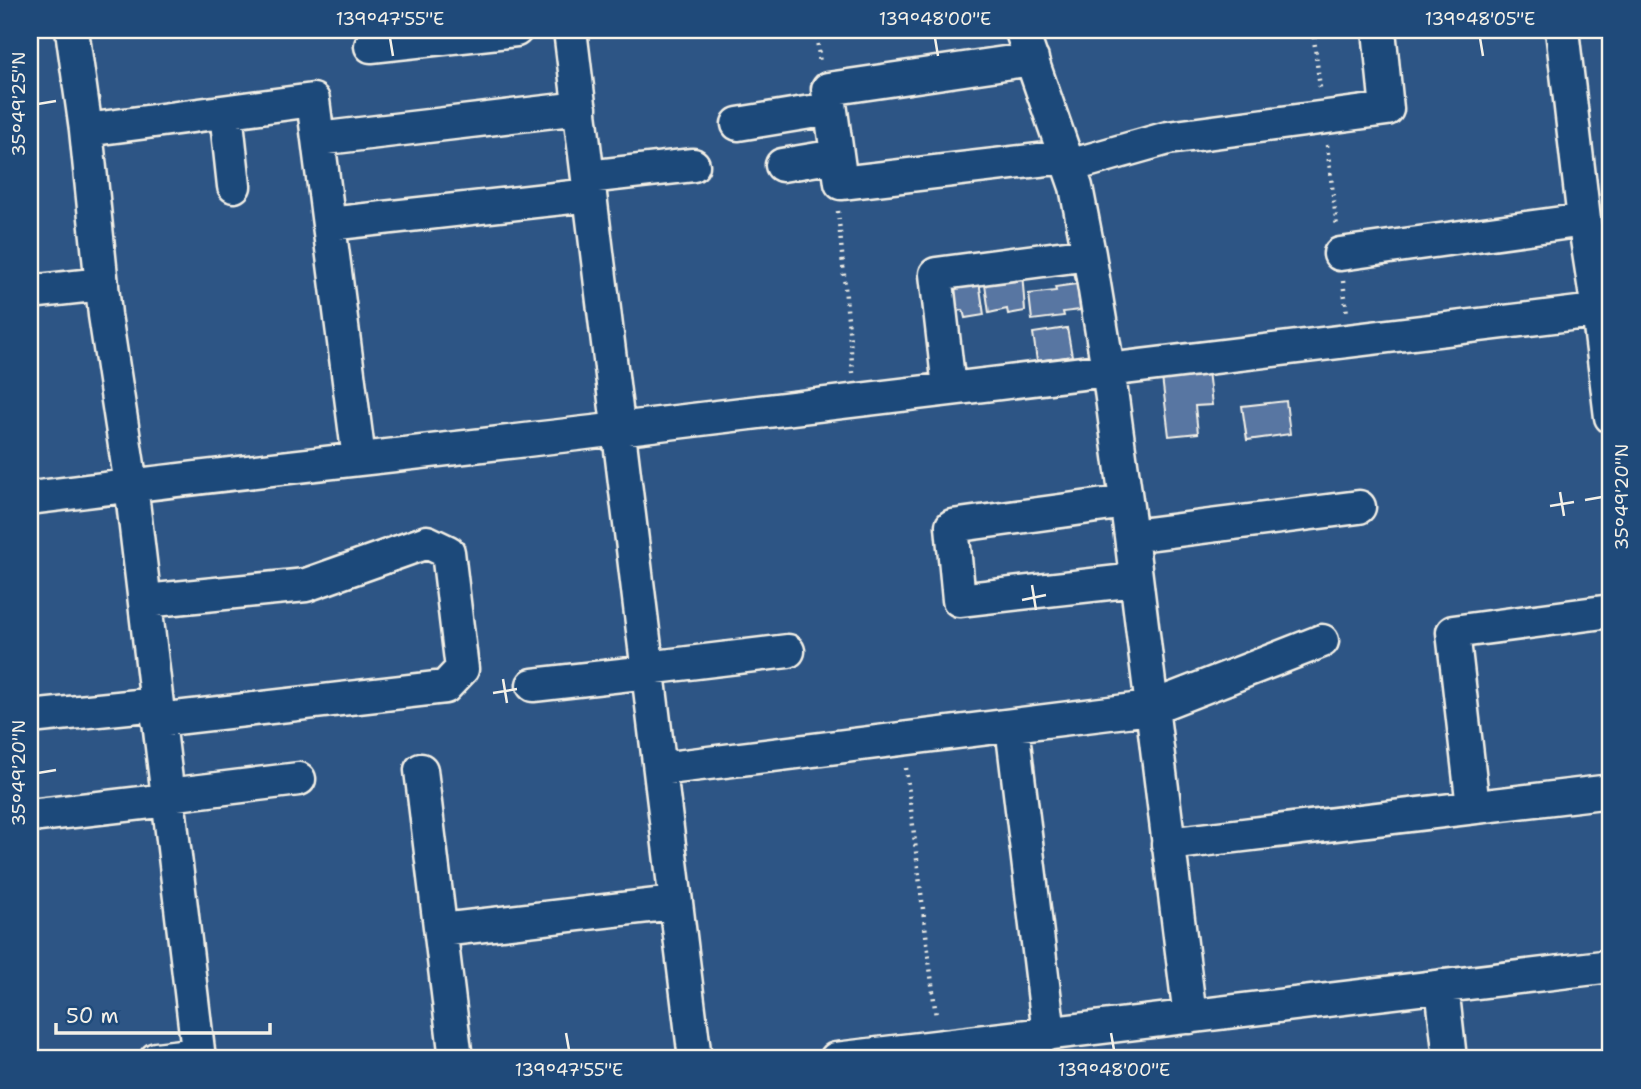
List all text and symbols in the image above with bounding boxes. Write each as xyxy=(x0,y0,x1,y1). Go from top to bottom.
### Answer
text: 139°47'55"E xyxy=(336,7,444,31)
text: 139°48'00"E xyxy=(879,7,991,31)
text: 139°48'05"E xyxy=(1425,7,1535,31)
text: 35°49'25"N xyxy=(7,52,31,156)
text: 35°49'20"N xyxy=(1610,444,1634,550)
text: 35°49'20"N xyxy=(7,720,31,826)
scale bar xyxy=(56,991,270,1035)
text: 50 m xyxy=(66,1002,119,1030)
text: 139°47'55"E xyxy=(515,1058,623,1082)
text: 139°48'00"E xyxy=(1058,1058,1170,1082)

